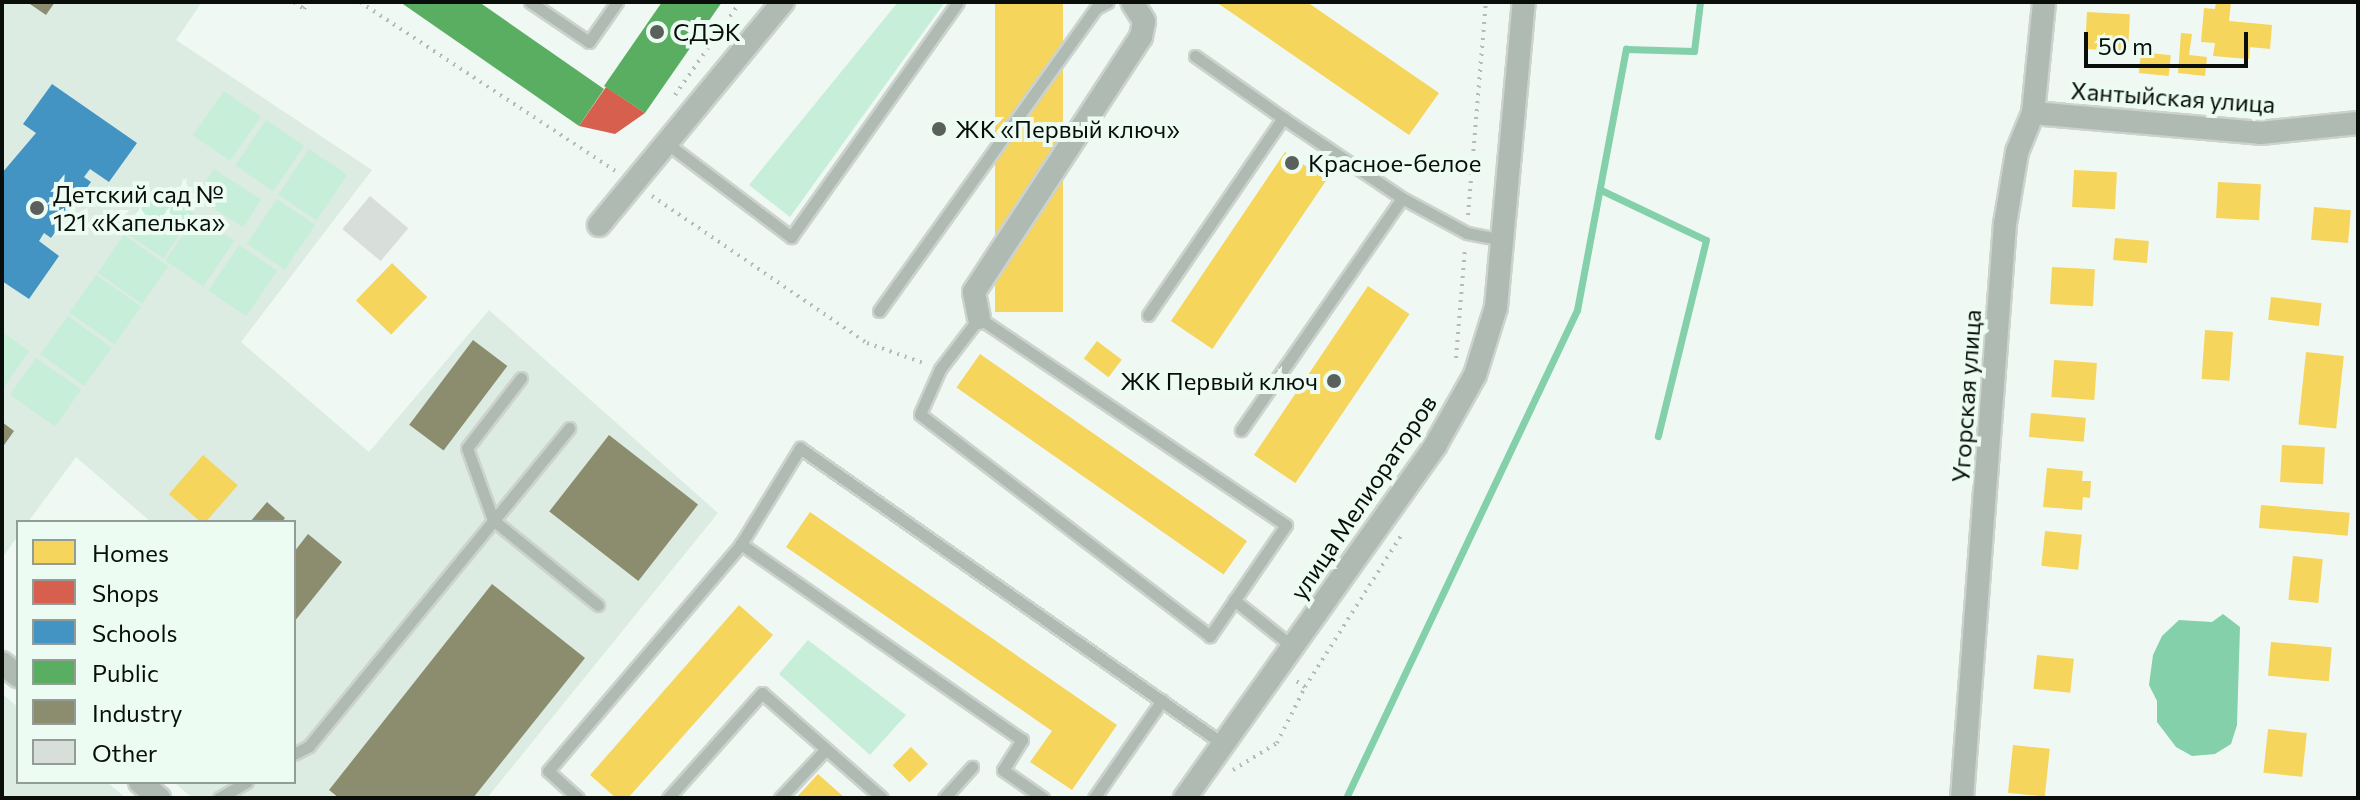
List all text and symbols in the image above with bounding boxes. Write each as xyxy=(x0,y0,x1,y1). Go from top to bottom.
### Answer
scale bar xyxy=(2088,16,2252,66)
place label: СДЭК xyxy=(673,18,741,46)
marker: СДЭК xyxy=(648,23,666,41)
text: 50 m xyxy=(2098,31,2153,60)
street label: Хантыйская улица xyxy=(2070,75,2276,119)
place label: ЖК «Первый ключ» xyxy=(955,115,1180,143)
marker: ЖК «Первый ключ» xyxy=(930,120,948,138)
place label: Красное-белое xyxy=(1308,149,1481,177)
marker: Красное-белое xyxy=(1283,154,1301,172)
place label: Детский сад № 121 «Капелька» xyxy=(53,180,225,236)
marker: Детский сад № 121 «Капелька» xyxy=(28,199,46,217)
street label: Угорская улица xyxy=(1946,308,1986,484)
place label: ЖК Первый ключ xyxy=(1120,367,1318,395)
marker: ЖК Первый ключ xyxy=(1325,372,1343,390)
street label: улица Мелиораторов xyxy=(1284,389,1442,605)
legend xyxy=(16,520,296,784)
text: Homes xyxy=(92,538,169,567)
text: Shops xyxy=(92,578,159,607)
text: Schools xyxy=(92,618,177,647)
text: Public xyxy=(92,658,159,687)
text: Industry xyxy=(92,698,182,727)
text: Other xyxy=(92,738,157,767)

